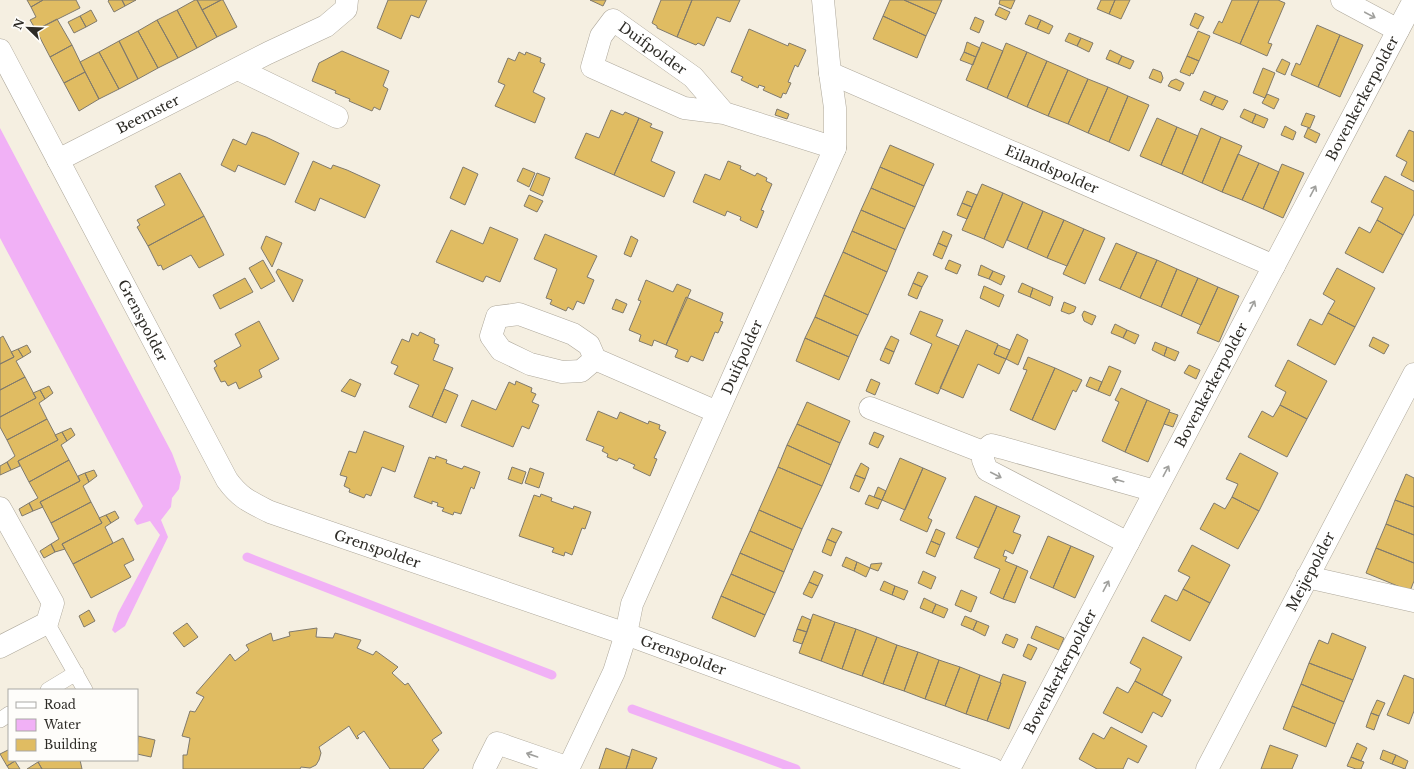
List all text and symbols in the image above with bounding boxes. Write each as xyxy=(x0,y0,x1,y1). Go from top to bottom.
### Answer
north arrow xyxy=(8,8,48,48)
one-way arrow xyxy=(1364,12,1376,19)
text: N xyxy=(10,16,28,32)
street label: Duifpolder xyxy=(615,18,691,79)
street label: Bovenkerkerpolder xyxy=(1322,33,1403,164)
street label: Beemster xyxy=(114,91,183,138)
street label: Eilandspolder xyxy=(1002,141,1102,198)
one-way arrow xyxy=(1310,185,1317,197)
street label: Grenspolder xyxy=(114,277,172,365)
one-way arrow xyxy=(1249,300,1257,312)
street label: Duifpolder xyxy=(717,317,766,397)
street label: Bovenkerkerpolder xyxy=(1171,319,1252,451)
one-way arrow xyxy=(1163,465,1170,477)
one-way arrow xyxy=(990,472,1002,479)
one-way arrow xyxy=(1112,476,1125,483)
street label: Grenspolder xyxy=(332,526,423,572)
street label: Meijepolder xyxy=(1282,528,1339,614)
one-way arrow xyxy=(1102,580,1110,592)
street label: Bovenkerkerpolder xyxy=(1020,606,1101,737)
street label: Grenspolder xyxy=(638,631,729,679)
legend xyxy=(8,689,138,761)
text: Road xyxy=(44,697,76,712)
text: Water xyxy=(43,717,81,732)
text: Building xyxy=(44,737,98,752)
one-way arrow xyxy=(526,751,538,759)

